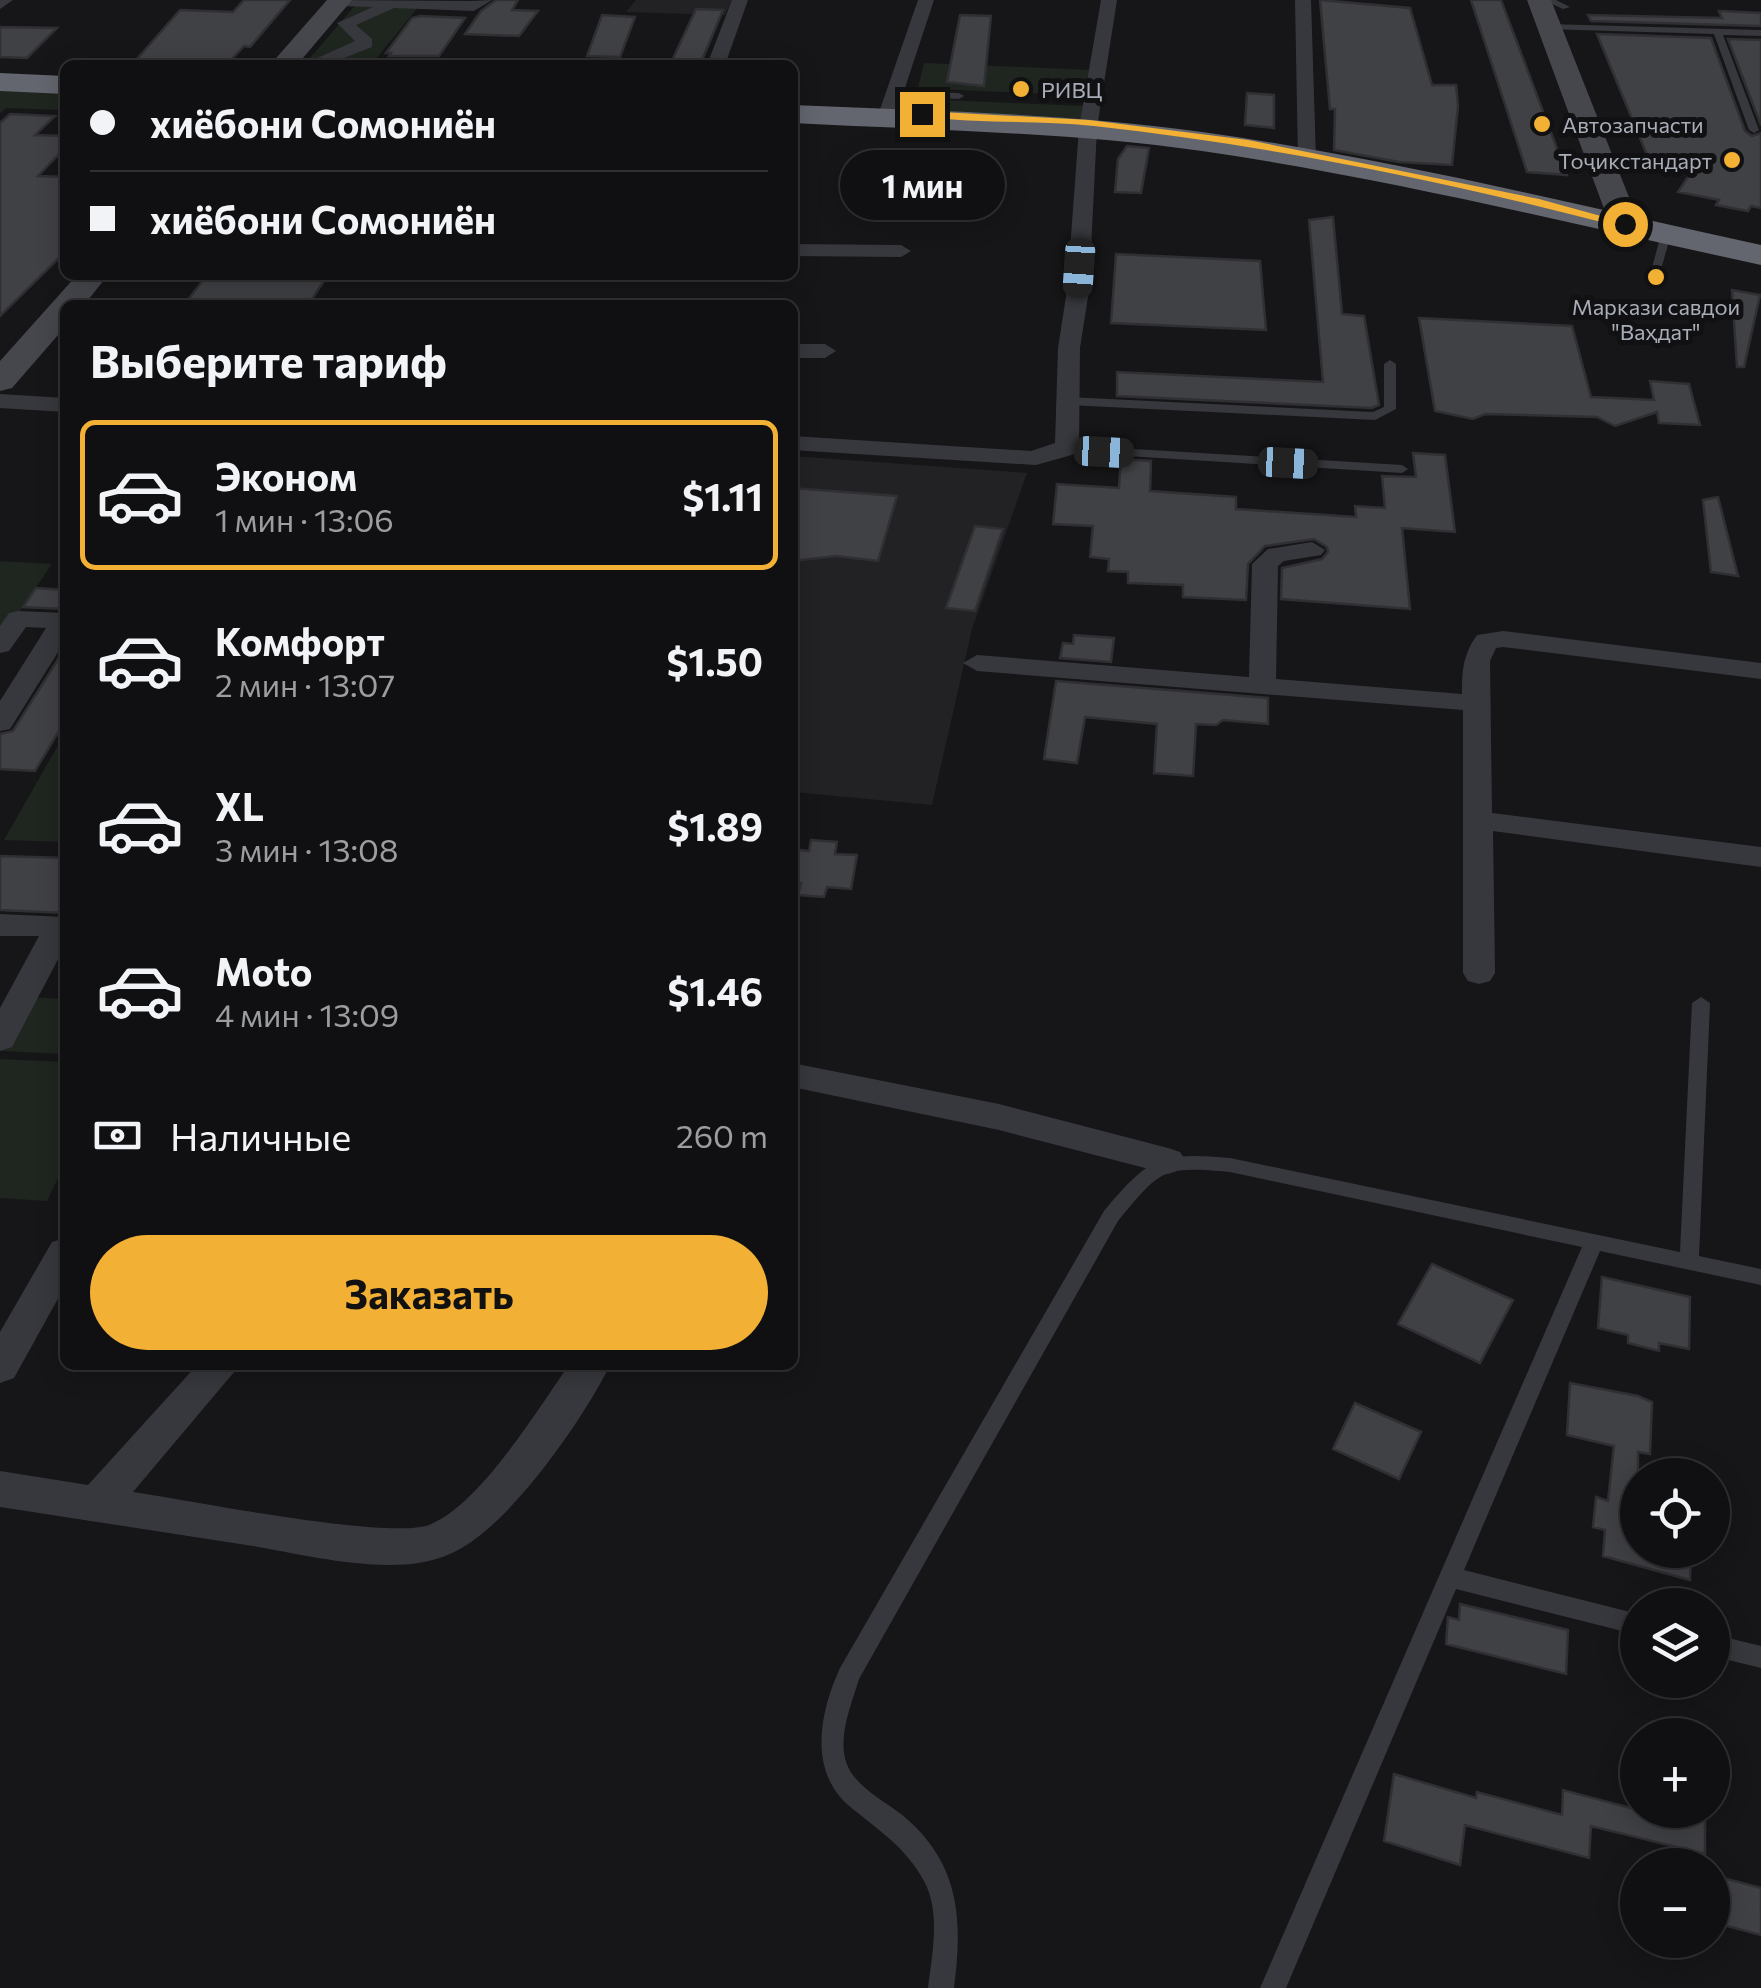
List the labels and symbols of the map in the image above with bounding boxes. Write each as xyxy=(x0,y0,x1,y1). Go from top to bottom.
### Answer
place label: РИВЦ xyxy=(1041,76,1103,103)
marker: РИВЦ xyxy=(1010,78,1032,100)
route end xyxy=(900,92,945,137)
place label: Автозапчасти xyxy=(1562,111,1704,138)
marker: Автозапчасти xyxy=(1531,113,1553,135)
place label: Тоҷикстандарт xyxy=(1558,147,1712,174)
callout: 1 мин xyxy=(840,149,1004,219)
marker: Тоҷикстандарт xyxy=(1721,149,1743,171)
route start xyxy=(1603,202,1648,247)
car xyxy=(1062,237,1096,299)
marker: Маркази савдои "Ваҳдат" xyxy=(1645,266,1667,288)
place label: Маркази савдои "Ваҳдат" xyxy=(1572,293,1740,345)
car xyxy=(1073,435,1135,469)
car xyxy=(1257,446,1319,480)

